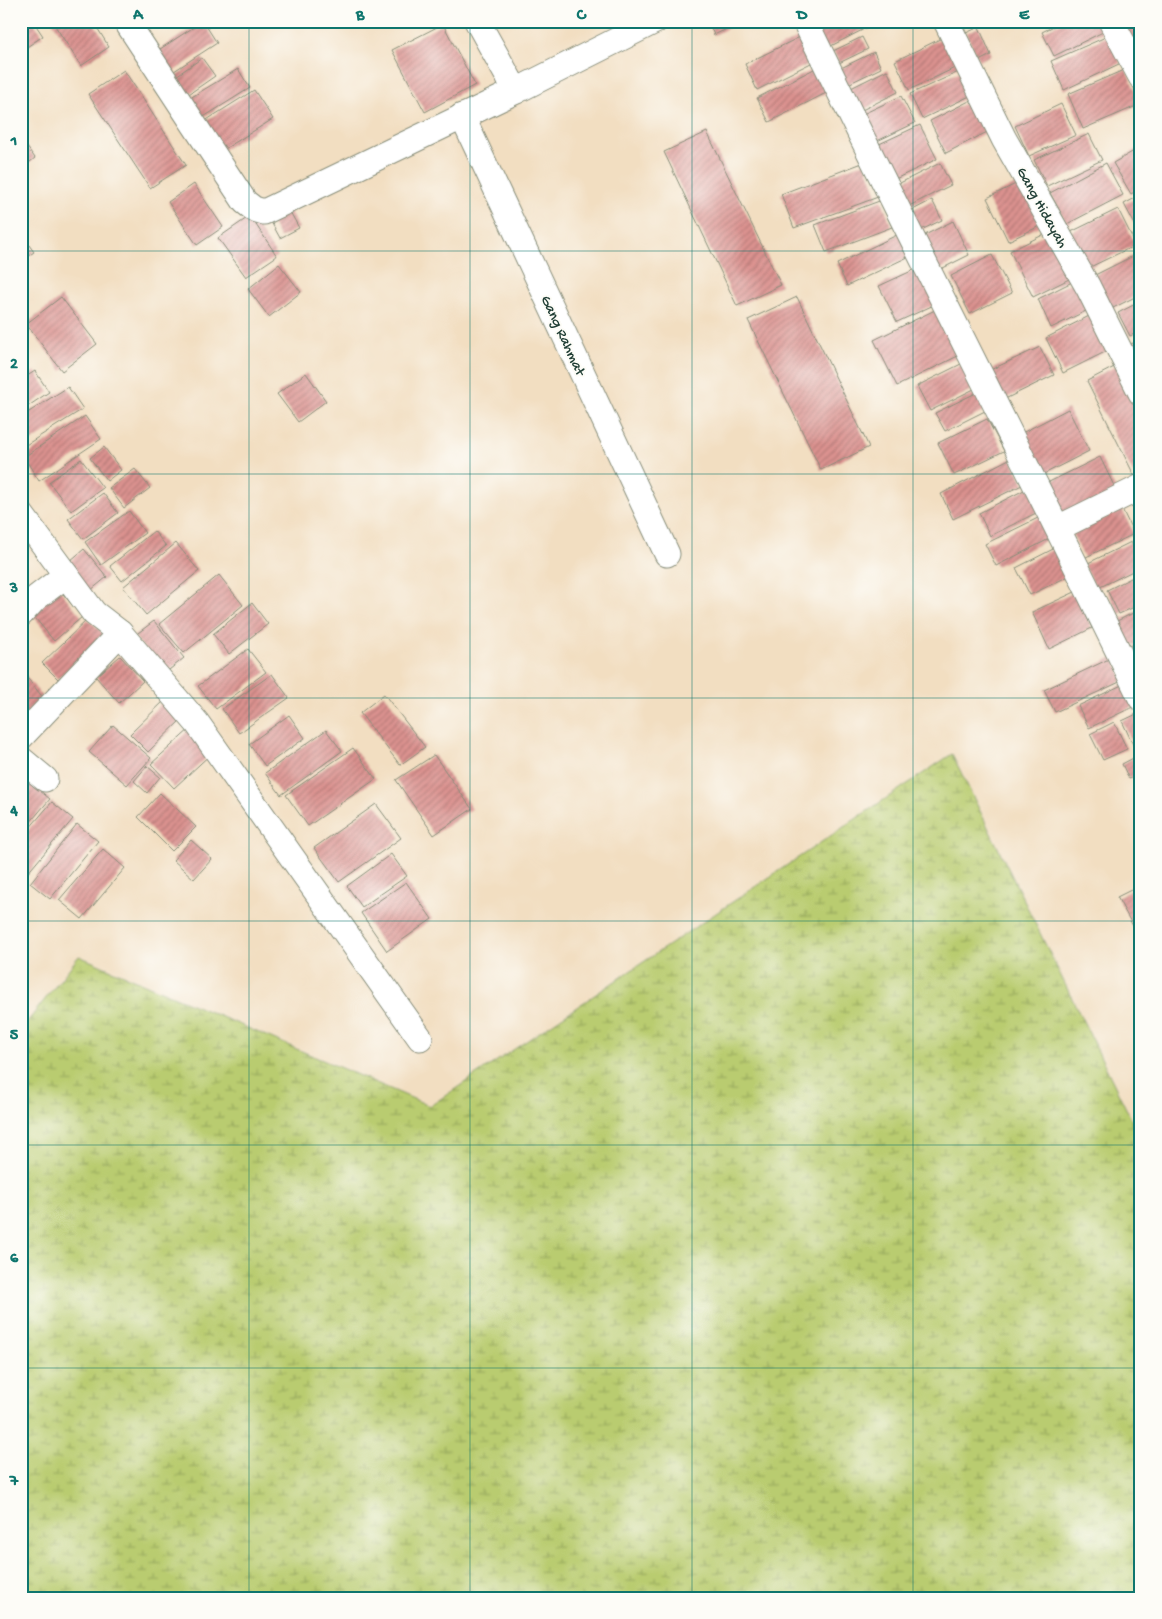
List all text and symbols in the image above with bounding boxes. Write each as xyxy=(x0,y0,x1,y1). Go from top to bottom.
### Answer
text: A xyxy=(132,7,144,26)
text: B xyxy=(355,7,365,26)
text: C xyxy=(576,7,587,26)
text: D xyxy=(795,7,808,26)
text: E xyxy=(1019,7,1030,26)
text: 1 xyxy=(10,133,17,152)
street label: Gang Hidayah xyxy=(1012,164,1071,252)
street label: Gang Rahmat xyxy=(536,293,589,380)
text: 2 xyxy=(10,356,18,375)
text: 3 xyxy=(9,580,18,599)
text: 4 xyxy=(9,803,18,822)
text: 5 xyxy=(10,1027,19,1046)
text: 6 xyxy=(10,1250,19,1269)
text: 7 xyxy=(9,1473,19,1492)

